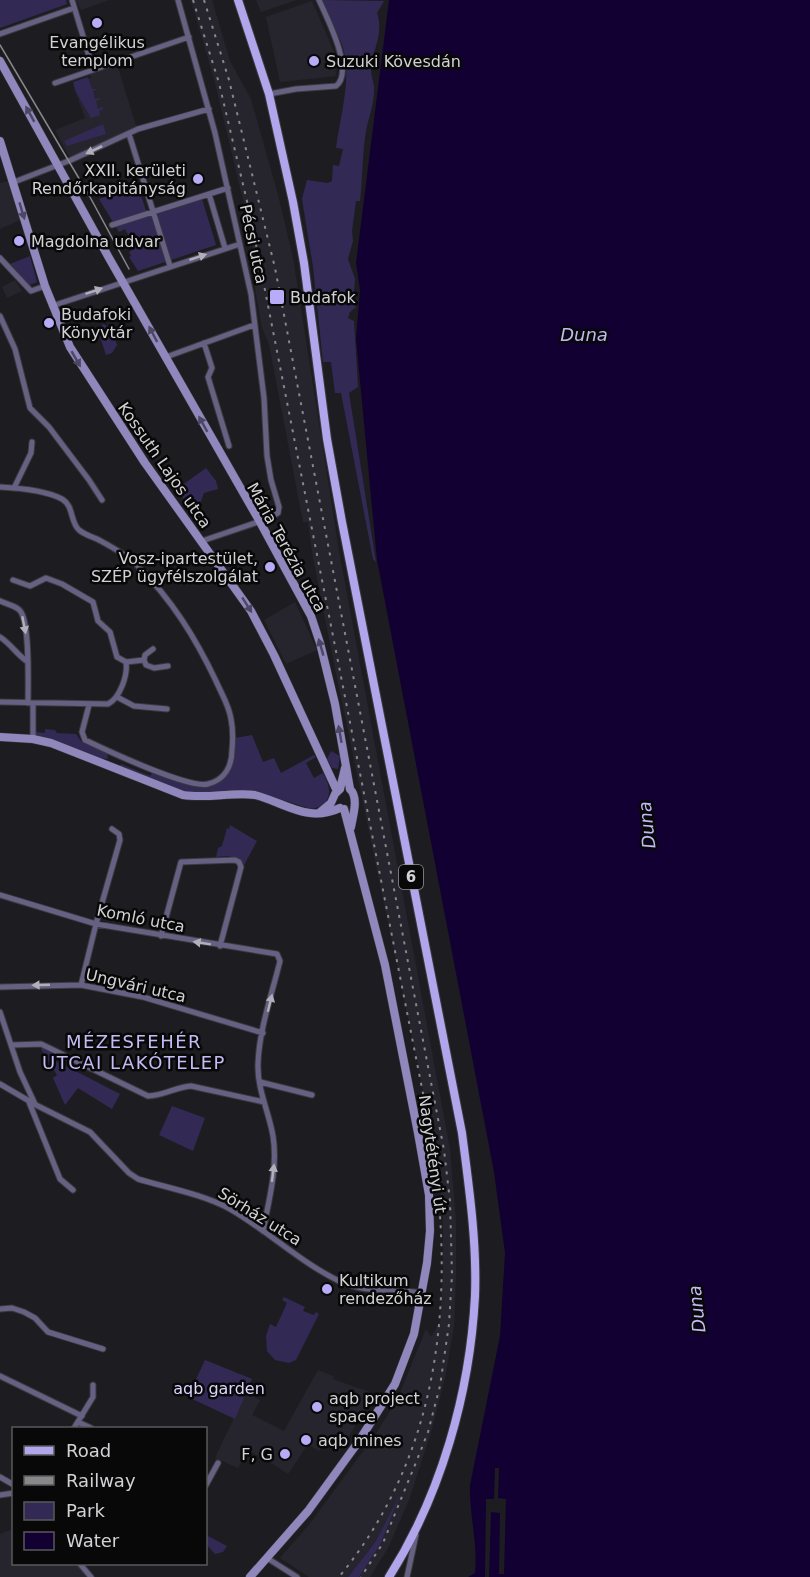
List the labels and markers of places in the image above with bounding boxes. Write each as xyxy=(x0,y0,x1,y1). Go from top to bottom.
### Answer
marker: Evangélikus templom xyxy=(90,16,104,30)
place label: Evangélikus templom xyxy=(49,33,145,70)
place label: Suzuki Kövesdán xyxy=(326,52,461,71)
marker: Suzuki Kövesdán xyxy=(307,54,321,68)
place label: XXII. kerületi Rendőrkapitányság xyxy=(32,161,186,198)
marker: XXII. kerületi Rendőrkapitányság xyxy=(191,172,205,186)
place label: Magdolna udvar xyxy=(31,232,161,251)
marker: Magdolna udvar xyxy=(12,234,26,248)
marker: Budafok xyxy=(268,288,286,306)
place label: Budafok xyxy=(290,288,357,307)
place label: Budafoki Könyvtár xyxy=(61,305,133,342)
marker: Budafoki Könyvtár xyxy=(42,316,56,330)
place label: Vosz-ipartestület, SZÉP ügyfélszolgálat xyxy=(91,549,258,586)
marker: Vosz-ipartestület, SZÉP ügyfélszolgálat xyxy=(263,560,277,574)
place label: Kultikum rendezőház xyxy=(339,1271,432,1308)
marker: Kultikum rendezőház xyxy=(320,1282,334,1296)
place label: aqb project space xyxy=(329,1389,420,1426)
marker: aqb project space xyxy=(310,1400,324,1414)
place label: aqb mines xyxy=(318,1431,402,1450)
marker: aqb mines xyxy=(299,1433,313,1447)
place label: F, G xyxy=(241,1445,273,1464)
marker: F, G xyxy=(278,1447,292,1461)

